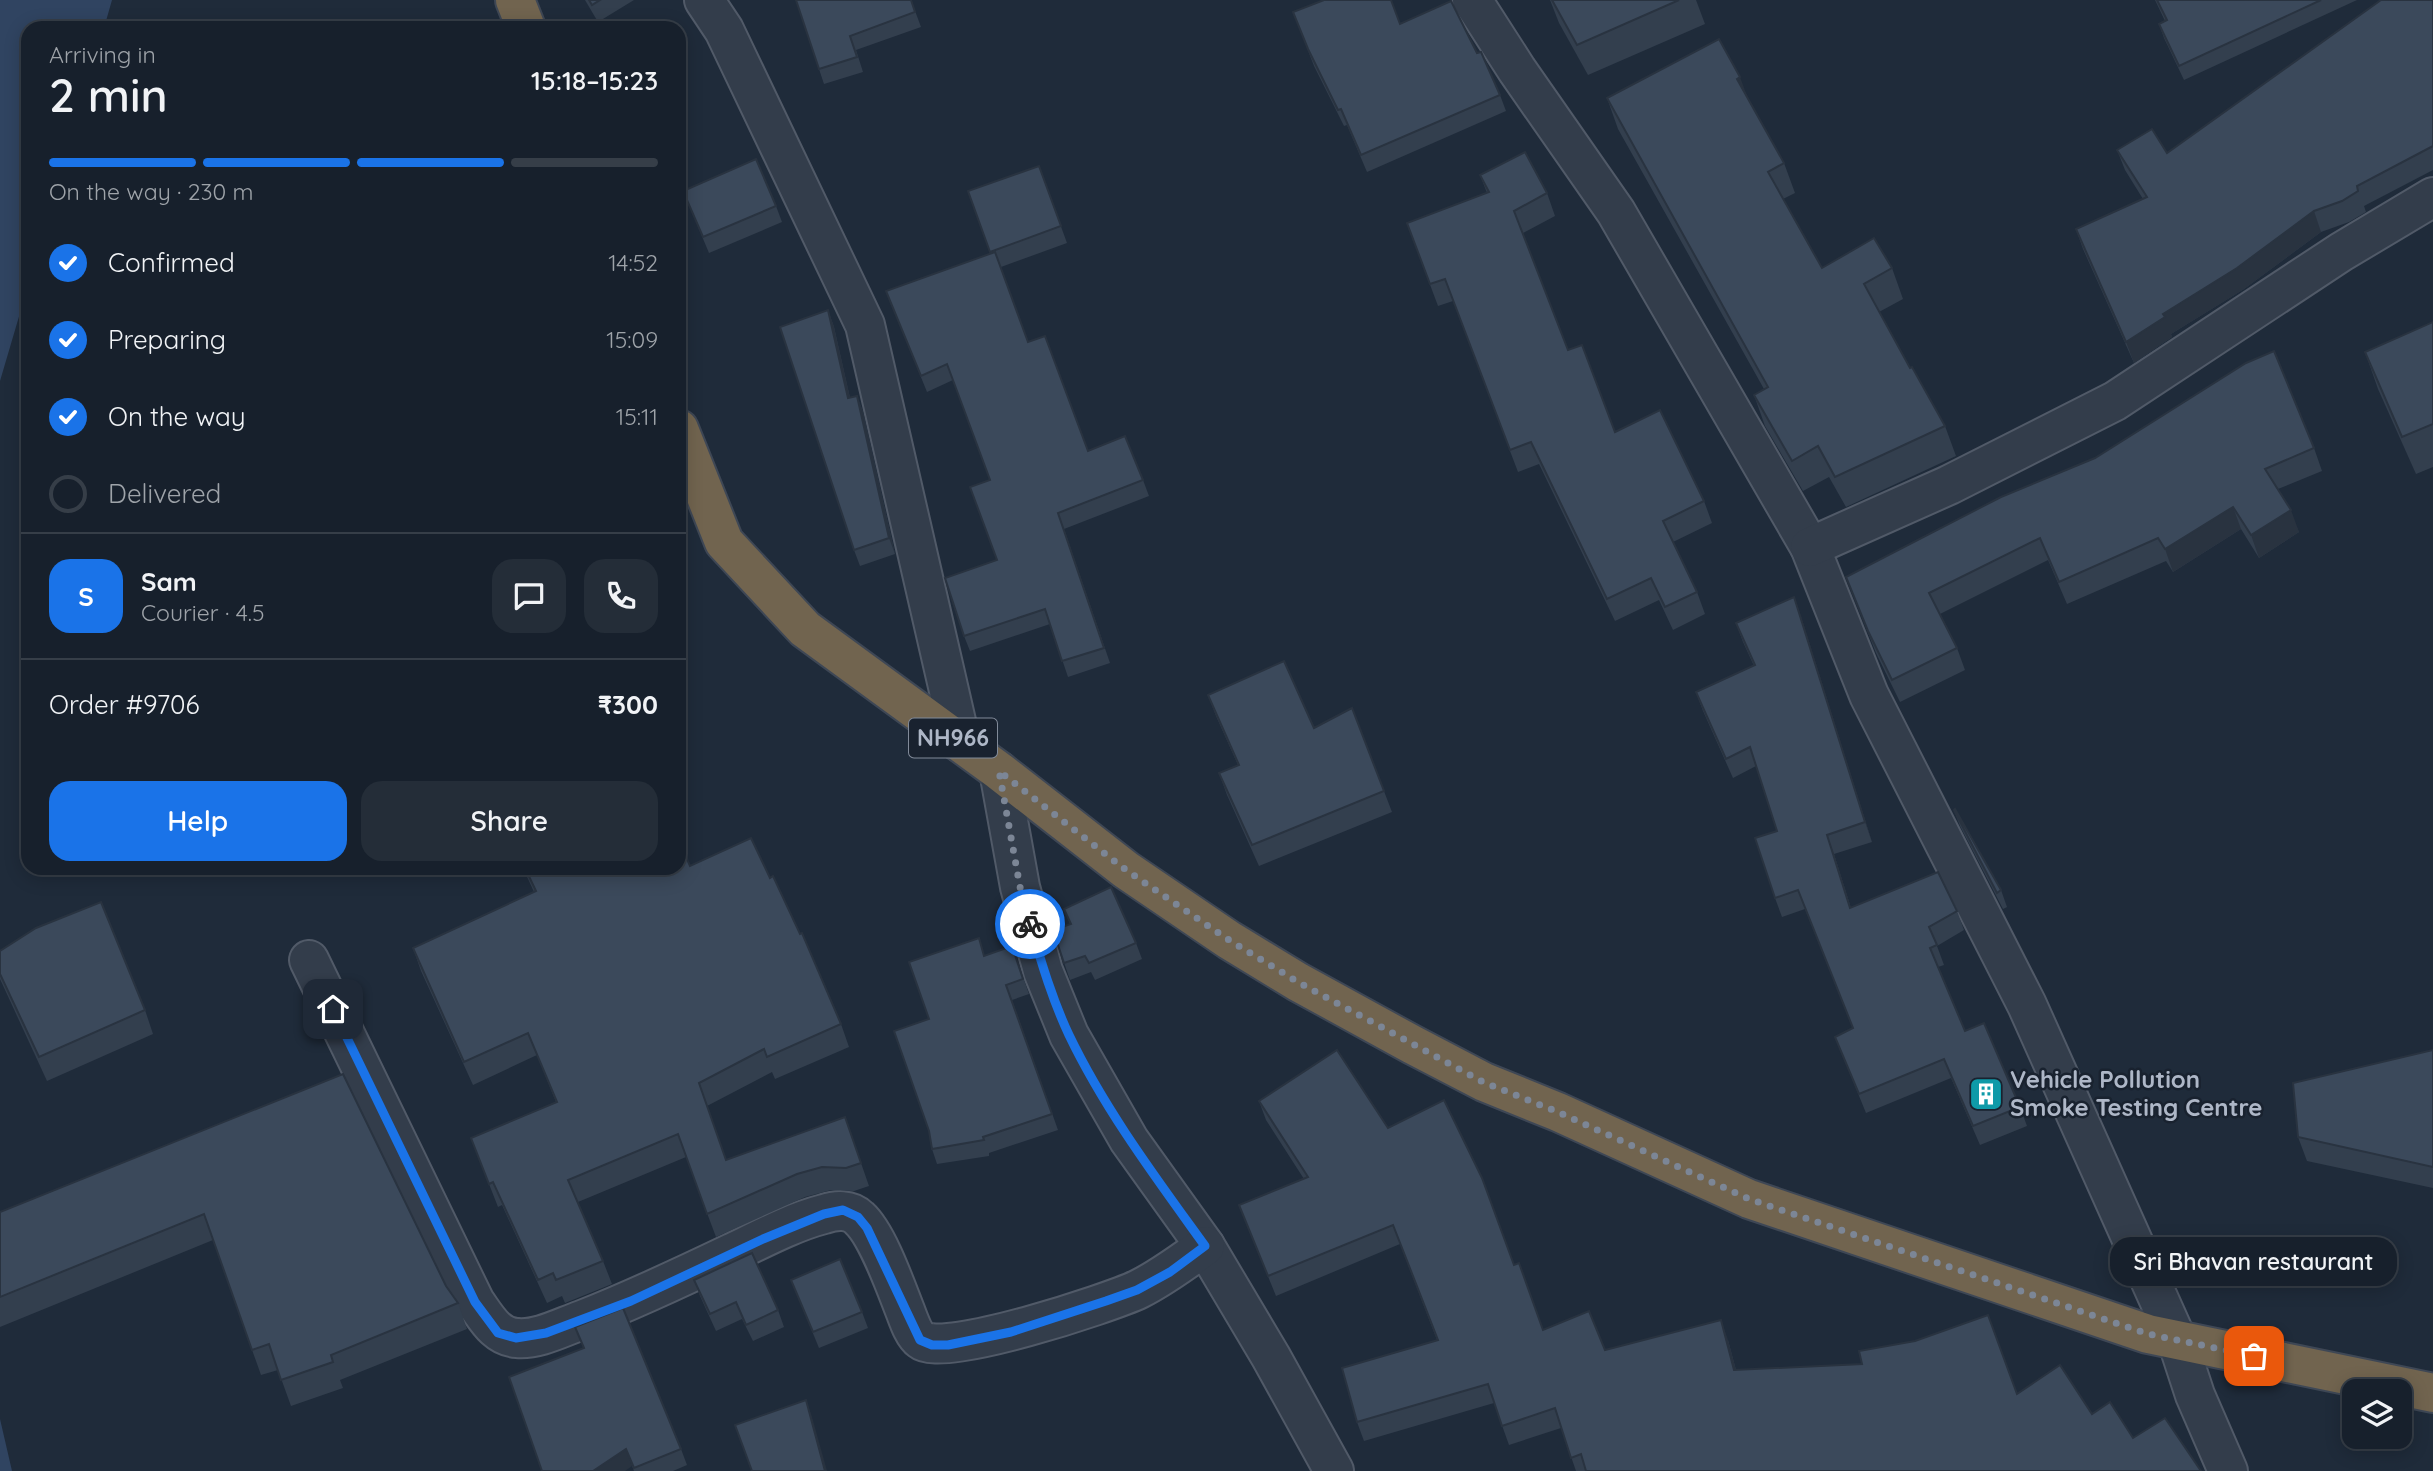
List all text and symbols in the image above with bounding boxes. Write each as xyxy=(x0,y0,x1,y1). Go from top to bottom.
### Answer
text: Arriving in xyxy=(49,40,156,69)
text: 15:18–15:23 xyxy=(531,64,658,97)
text: 2 min xyxy=(49,66,168,124)
text: On the way · 230 m xyxy=(49,177,254,206)
icon: check xyxy=(49,244,87,282)
text: Confirmed xyxy=(108,246,235,279)
text: 14:52 xyxy=(608,248,658,277)
icon: check xyxy=(49,321,87,359)
text: Preparing xyxy=(108,323,226,356)
text: 15:09 xyxy=(606,325,658,354)
icon: check xyxy=(49,398,87,436)
text: On the way xyxy=(108,400,246,433)
text: 15:11 xyxy=(616,402,658,431)
text: Delivered xyxy=(108,477,221,510)
button: chat xyxy=(492,559,566,633)
button: phone xyxy=(584,559,658,633)
text: Sam xyxy=(141,565,197,598)
text: S xyxy=(78,580,94,613)
text: Courier · 4.5 xyxy=(141,598,265,627)
text: Order #9706 xyxy=(49,688,199,721)
text: ₹300 xyxy=(598,688,658,721)
road number: NH966 xyxy=(909,718,997,758)
button: Help xyxy=(49,781,347,861)
button: Share xyxy=(361,781,658,861)
courier xyxy=(995,889,1065,959)
icon: bike xyxy=(1011,905,1049,943)
pin xyxy=(303,979,363,1039)
icon: home xyxy=(314,990,352,1028)
place label: Vehicle Pollution Smoke Testing Centre xyxy=(2010,1064,2263,1122)
building icon: Vehicle Pollution Smoke Testing Centre xyxy=(1967,1075,2005,1113)
callout: Sri Bhavan restaurant xyxy=(2110,1237,2398,1286)
text: Sri Bhavan restaurant xyxy=(2134,1247,2373,1276)
pin xyxy=(2224,1326,2284,1386)
icon: bag xyxy=(2235,1337,2273,1375)
map controls xyxy=(2342,1379,2412,1449)
button: layers xyxy=(2342,1379,2412,1449)

